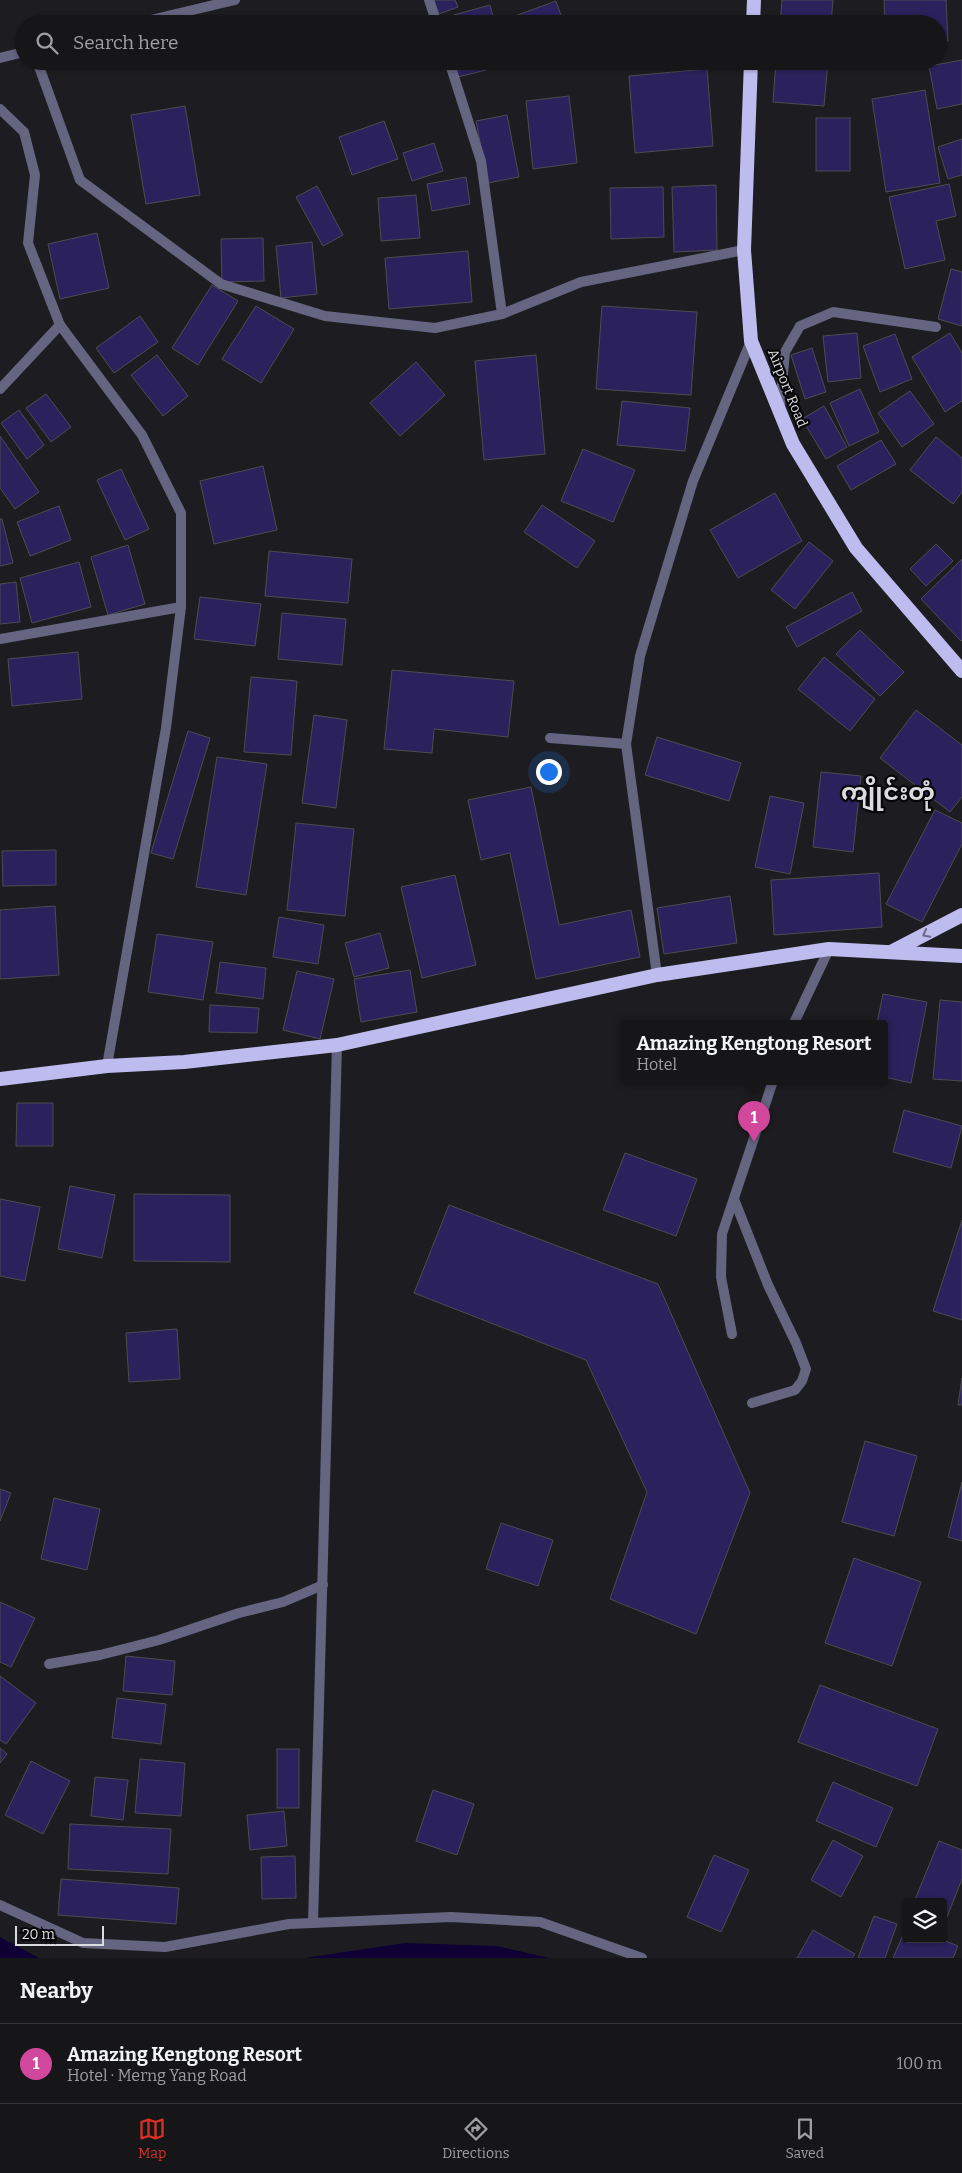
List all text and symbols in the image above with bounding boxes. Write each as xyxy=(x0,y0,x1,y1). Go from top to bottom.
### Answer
search box xyxy=(15,15,947,70)
icon: search xyxy=(33,29,61,57)
text: Search here xyxy=(73,31,178,54)
street label: Airport Road xyxy=(764,346,811,430)
your location xyxy=(536,759,562,785)
district label: ကျိုင်းတုံ xyxy=(841,776,935,812)
one-way arrow xyxy=(922,928,931,938)
popup xyxy=(620,1020,888,1085)
text: Amazing Kengtong Resort xyxy=(636,1032,872,1055)
text: Hotel xyxy=(636,1055,677,1074)
pin: 1 xyxy=(738,1101,770,1142)
map controls xyxy=(902,1898,947,1943)
button: layers xyxy=(902,1898,947,1943)
scale bar xyxy=(15,1923,104,1946)
text: 20 m xyxy=(22,1926,55,1943)
text: Nearby xyxy=(20,1978,93,2004)
text: Amazing Kengtong Resort xyxy=(67,2043,302,2066)
text: 1 xyxy=(33,2054,39,2073)
text: 100 m xyxy=(897,2054,942,2073)
text: Hotel · Merng Yang Road xyxy=(67,2066,247,2085)
tab: Map xyxy=(138,2115,166,2162)
tab: Directions xyxy=(442,2115,510,2162)
tab: Saved xyxy=(786,2115,824,2162)

